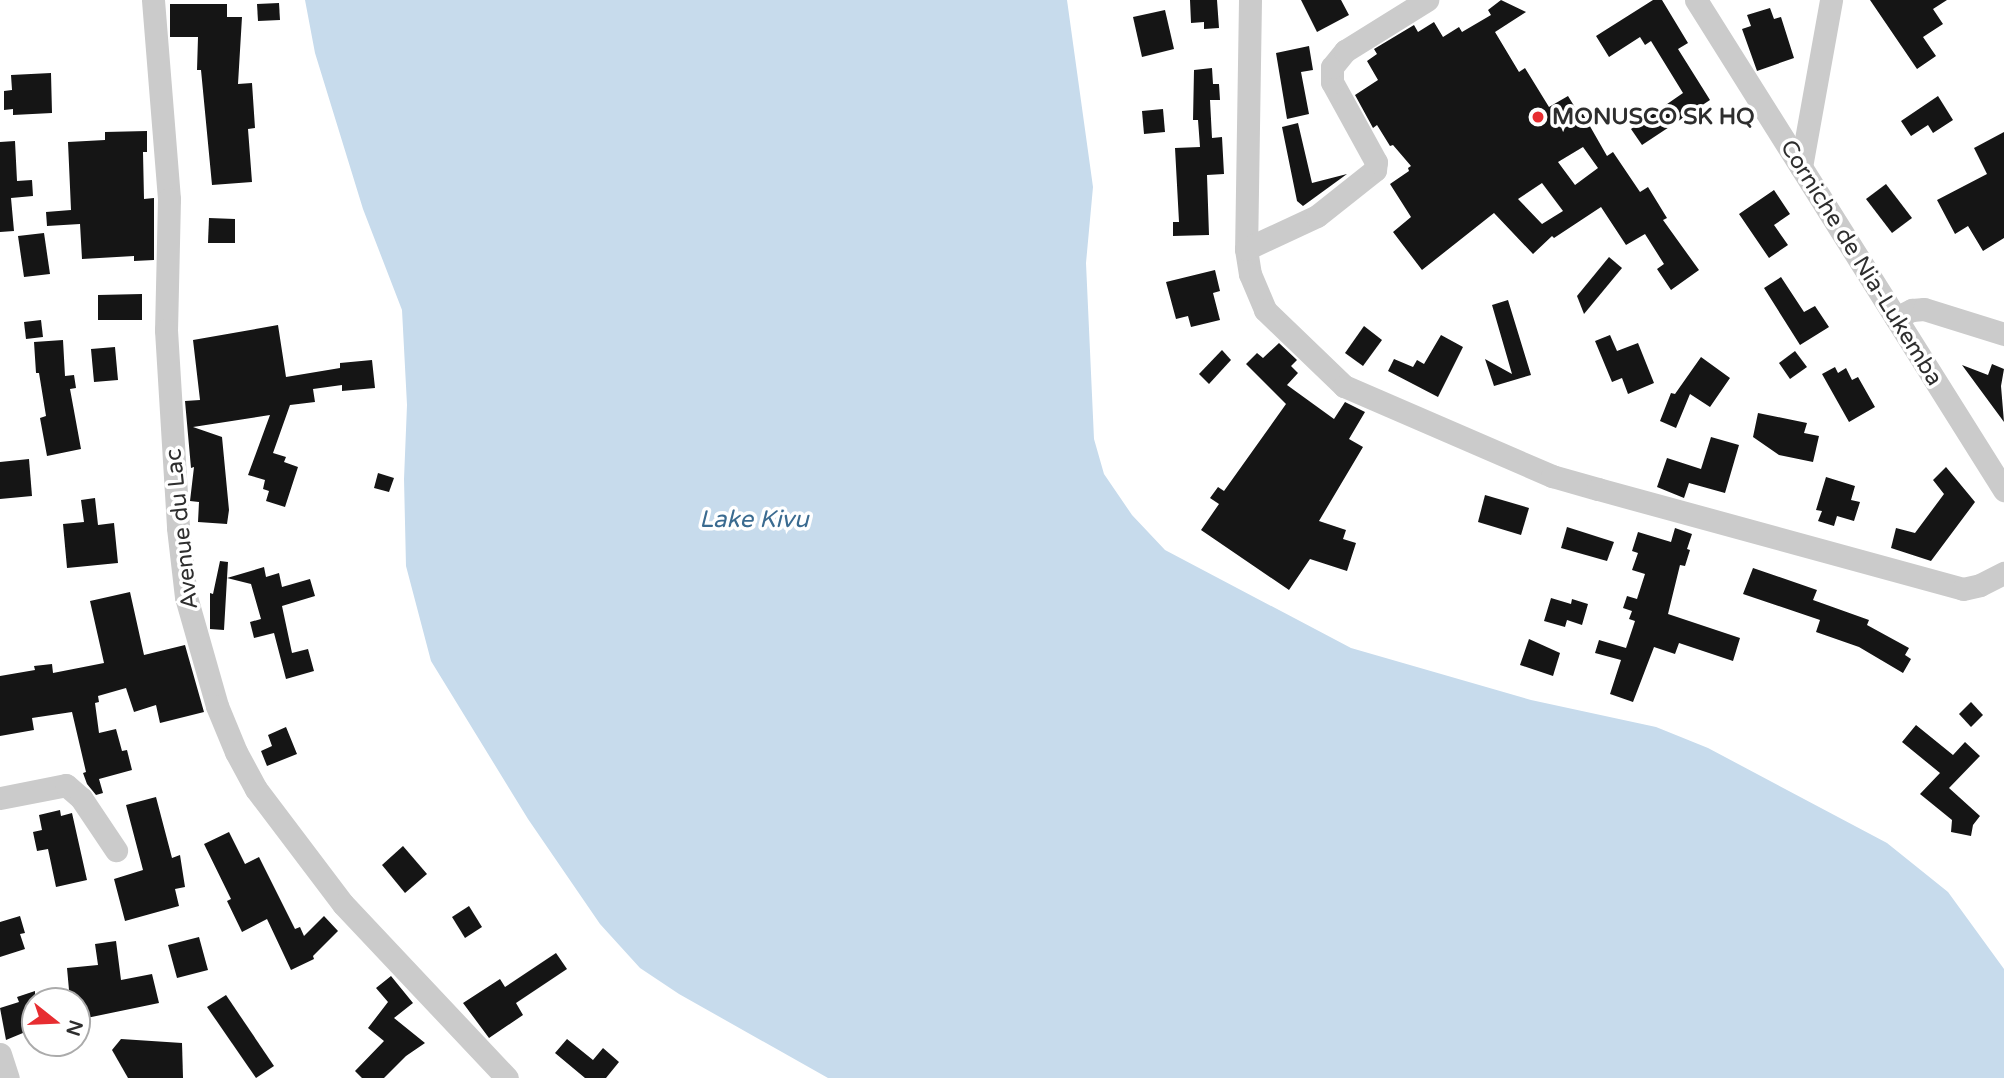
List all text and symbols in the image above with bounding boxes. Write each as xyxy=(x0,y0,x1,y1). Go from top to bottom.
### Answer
place label: MONUSCO SK HQ xyxy=(1552,103,1755,131)
marker: MONUSCO SK HQ xyxy=(1530,109,1546,125)
street label: Corniche de Nia-Lukemba xyxy=(1774,135,1948,391)
street label: Avenue du Lac xyxy=(160,447,204,611)
water label: Lake Kivu xyxy=(699,506,809,534)
north arrow xyxy=(21,987,91,1057)
text: N xyxy=(61,1017,87,1039)

